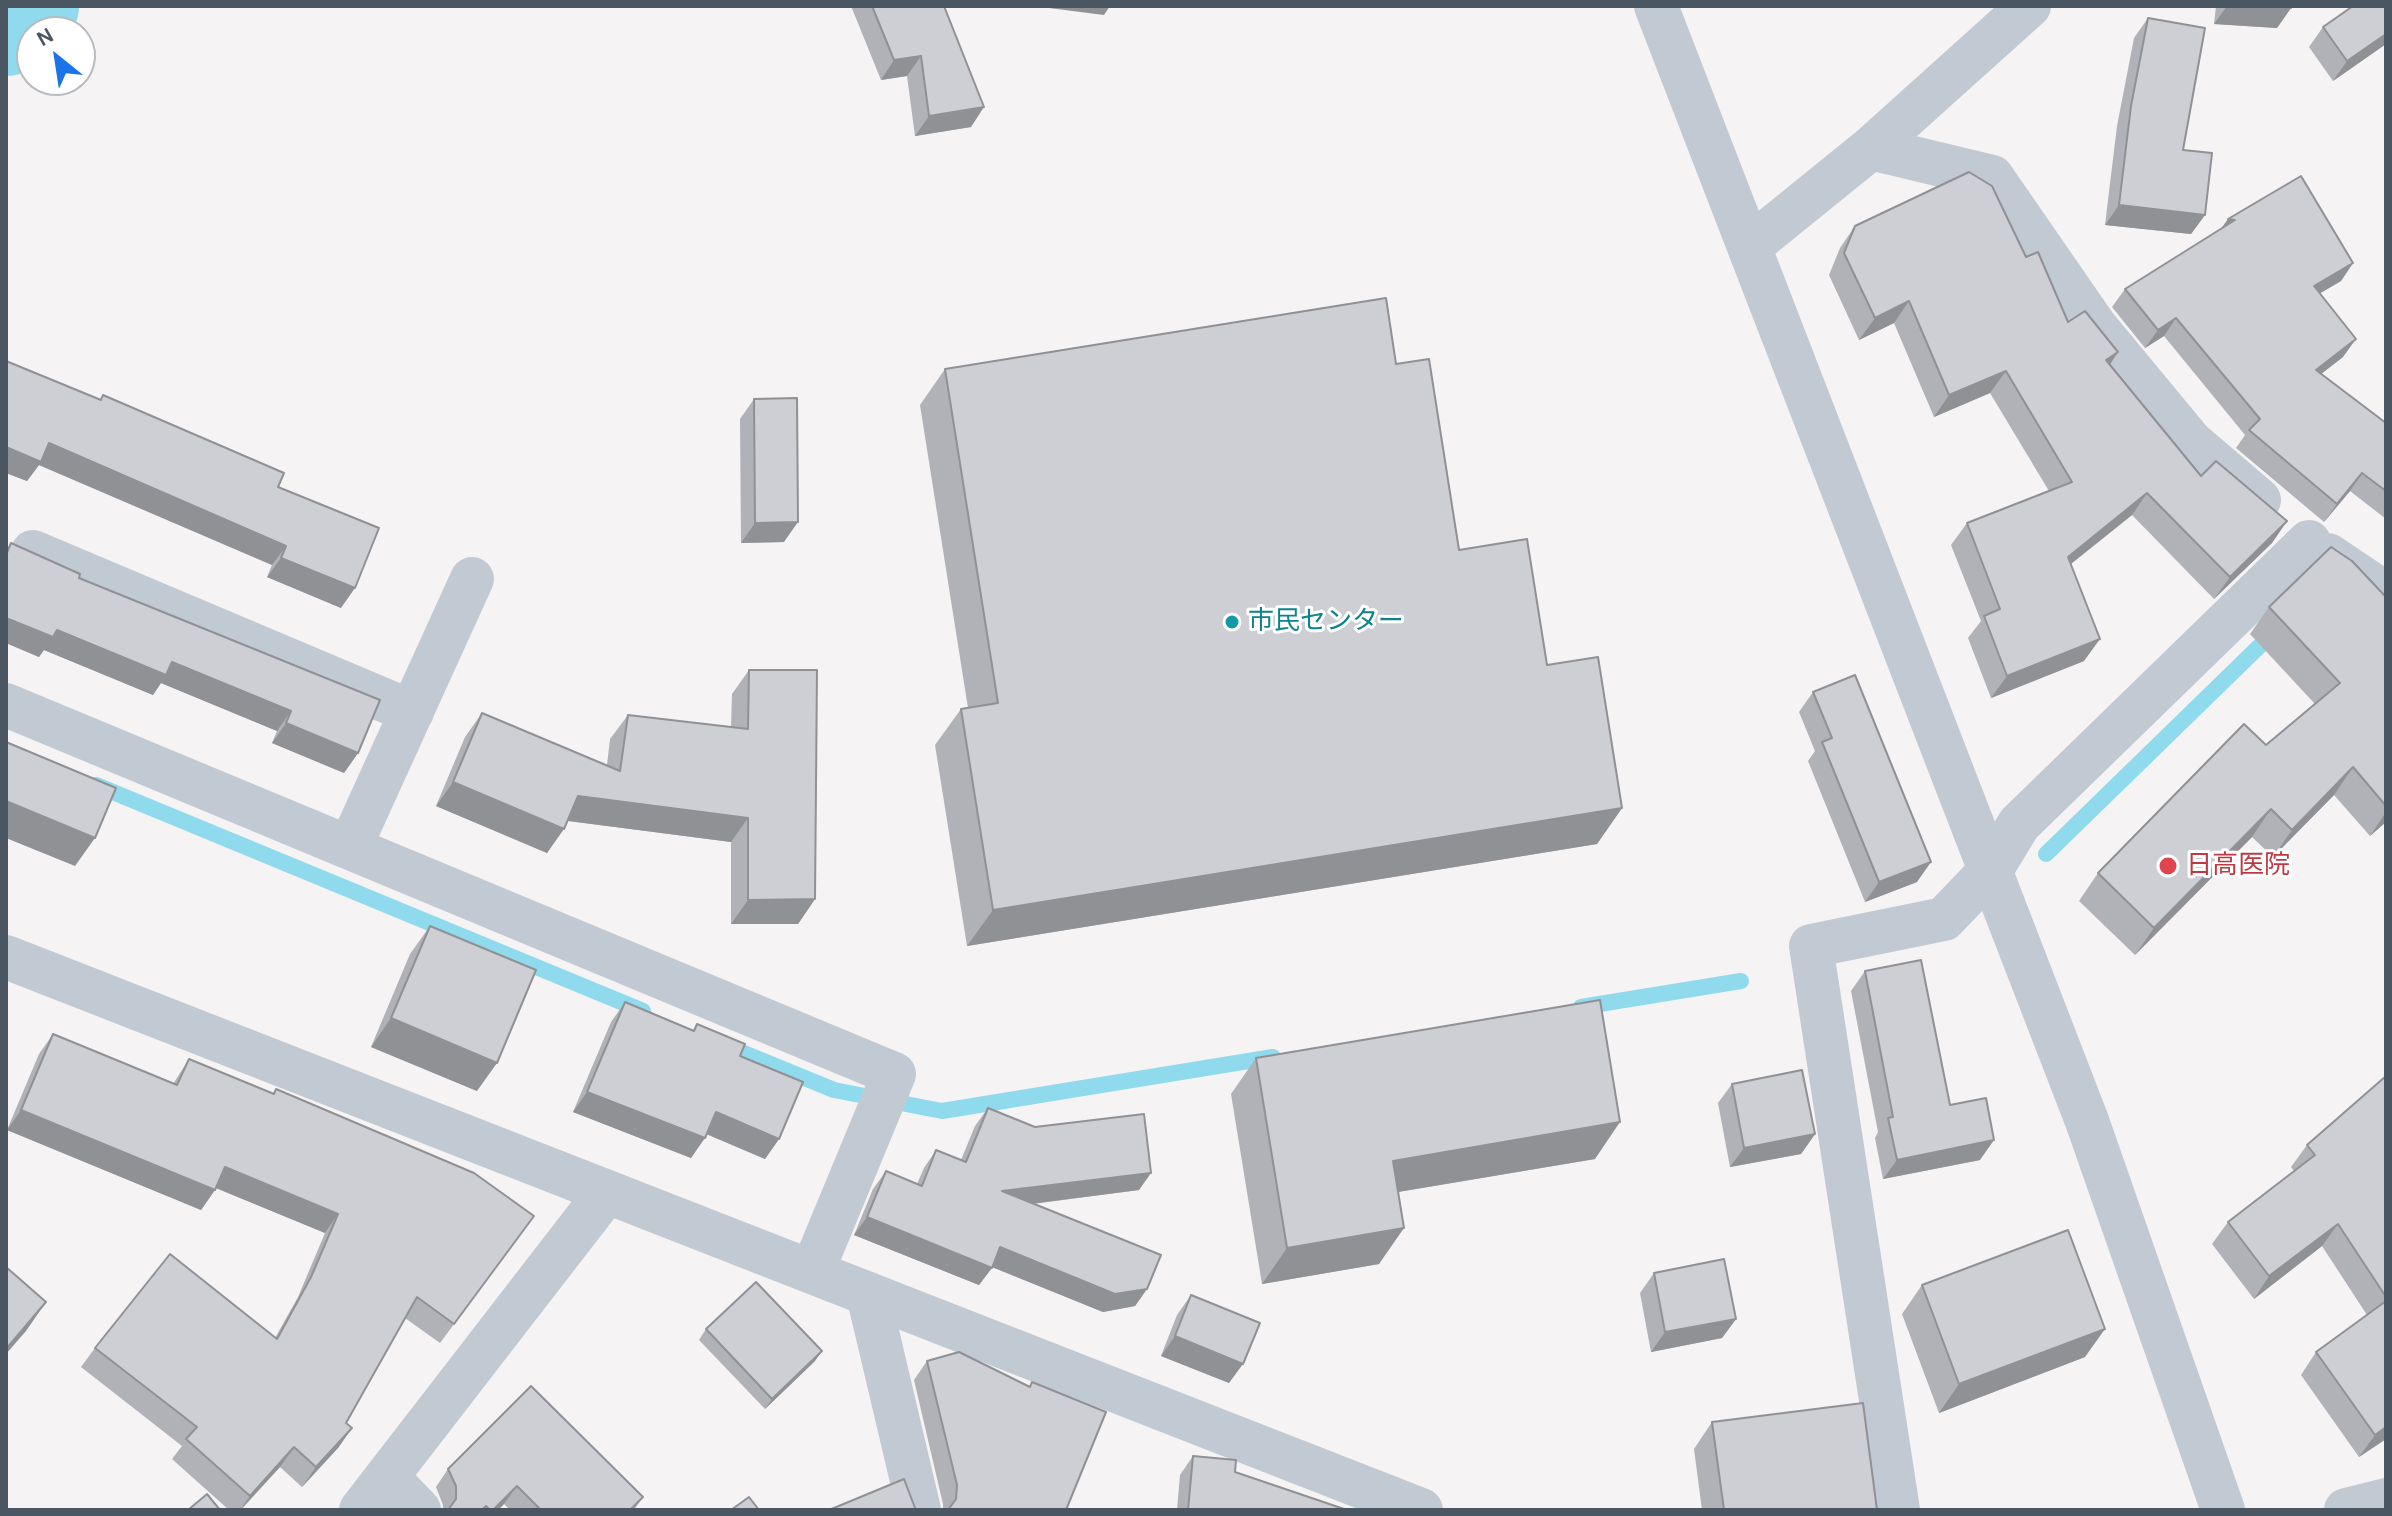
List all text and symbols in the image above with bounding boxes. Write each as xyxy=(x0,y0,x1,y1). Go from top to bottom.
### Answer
north arrow xyxy=(16,16,96,96)
text: N xyxy=(32,22,58,52)
place label: 市民センター xyxy=(1248,606,1404,638)
marker: 市民センター xyxy=(1223,613,1241,631)
place label: 日高医院 xyxy=(2186,850,2290,882)
marker: 日高医院 xyxy=(2157,855,2179,877)

